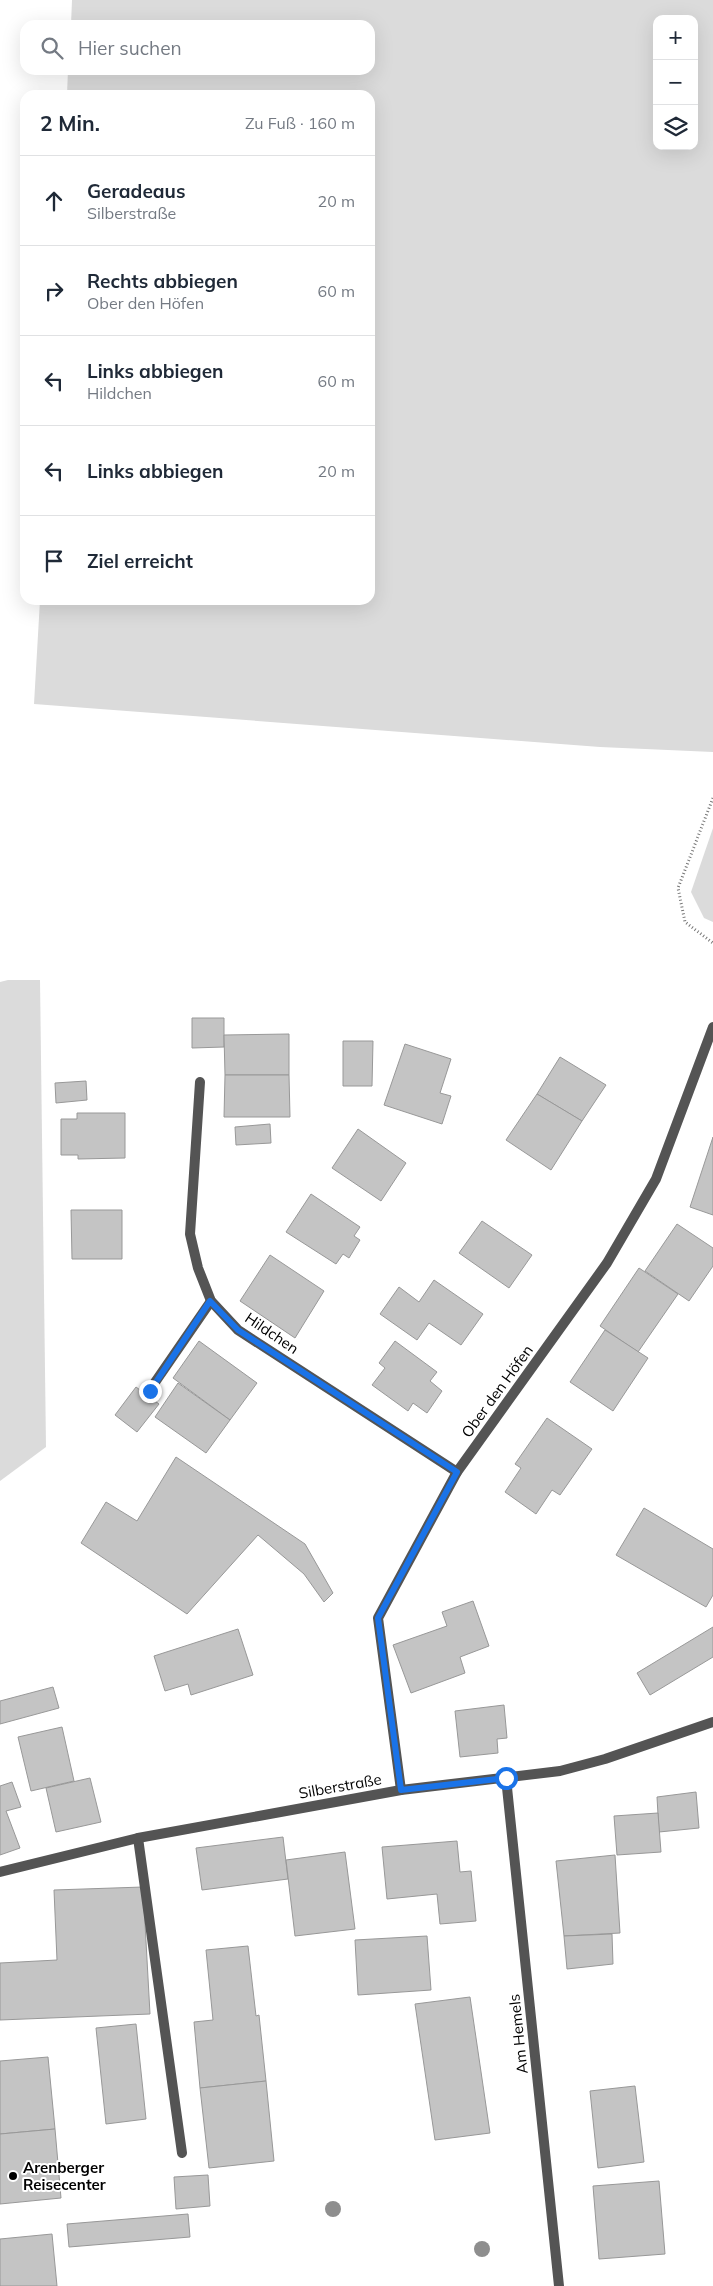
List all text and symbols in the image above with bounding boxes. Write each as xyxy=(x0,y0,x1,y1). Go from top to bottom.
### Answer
map controls xyxy=(653,15,698,150)
button: + xyxy=(653,15,698,60)
search box xyxy=(20,20,375,75)
icon: search xyxy=(38,34,66,62)
text: Hier suchen xyxy=(78,36,182,60)
button: − xyxy=(653,60,698,105)
button: layers xyxy=(653,105,698,150)
text: 2 Min. xyxy=(40,110,100,136)
text: Zu Fuß · 160 m xyxy=(245,113,355,133)
text: Geradeaus xyxy=(87,179,185,203)
icon: ahead xyxy=(40,187,68,215)
text: 20 m xyxy=(318,191,355,211)
text: Silberstraße xyxy=(87,203,176,223)
text: Rechts abbiegen xyxy=(87,269,238,293)
icon: right xyxy=(40,277,68,305)
text: 60 m xyxy=(318,281,355,301)
text: Ober den Höfen xyxy=(87,293,204,313)
text: Links abbiegen xyxy=(87,359,224,383)
icon: left xyxy=(40,367,68,395)
text: 60 m xyxy=(318,371,355,391)
text: Hildchen xyxy=(87,383,152,403)
icon: left xyxy=(40,457,68,485)
text: Links abbiegen xyxy=(87,459,224,483)
text: 20 m xyxy=(318,461,355,481)
icon: arrive xyxy=(40,547,68,575)
text: Ziel erreicht xyxy=(87,549,193,573)
street label: Hildchen xyxy=(241,1308,303,1358)
street label: Ober den Höfen xyxy=(457,1341,537,1441)
route end xyxy=(139,1380,162,1403)
route start xyxy=(495,1767,518,1790)
street label: Silberstraße xyxy=(297,1769,383,1803)
street label: Am Hemels xyxy=(504,1993,532,2075)
place label: Arenberger Reisecenter xyxy=(23,2158,106,2194)
marker: Arenberger Reisecenter xyxy=(7,2170,19,2182)

